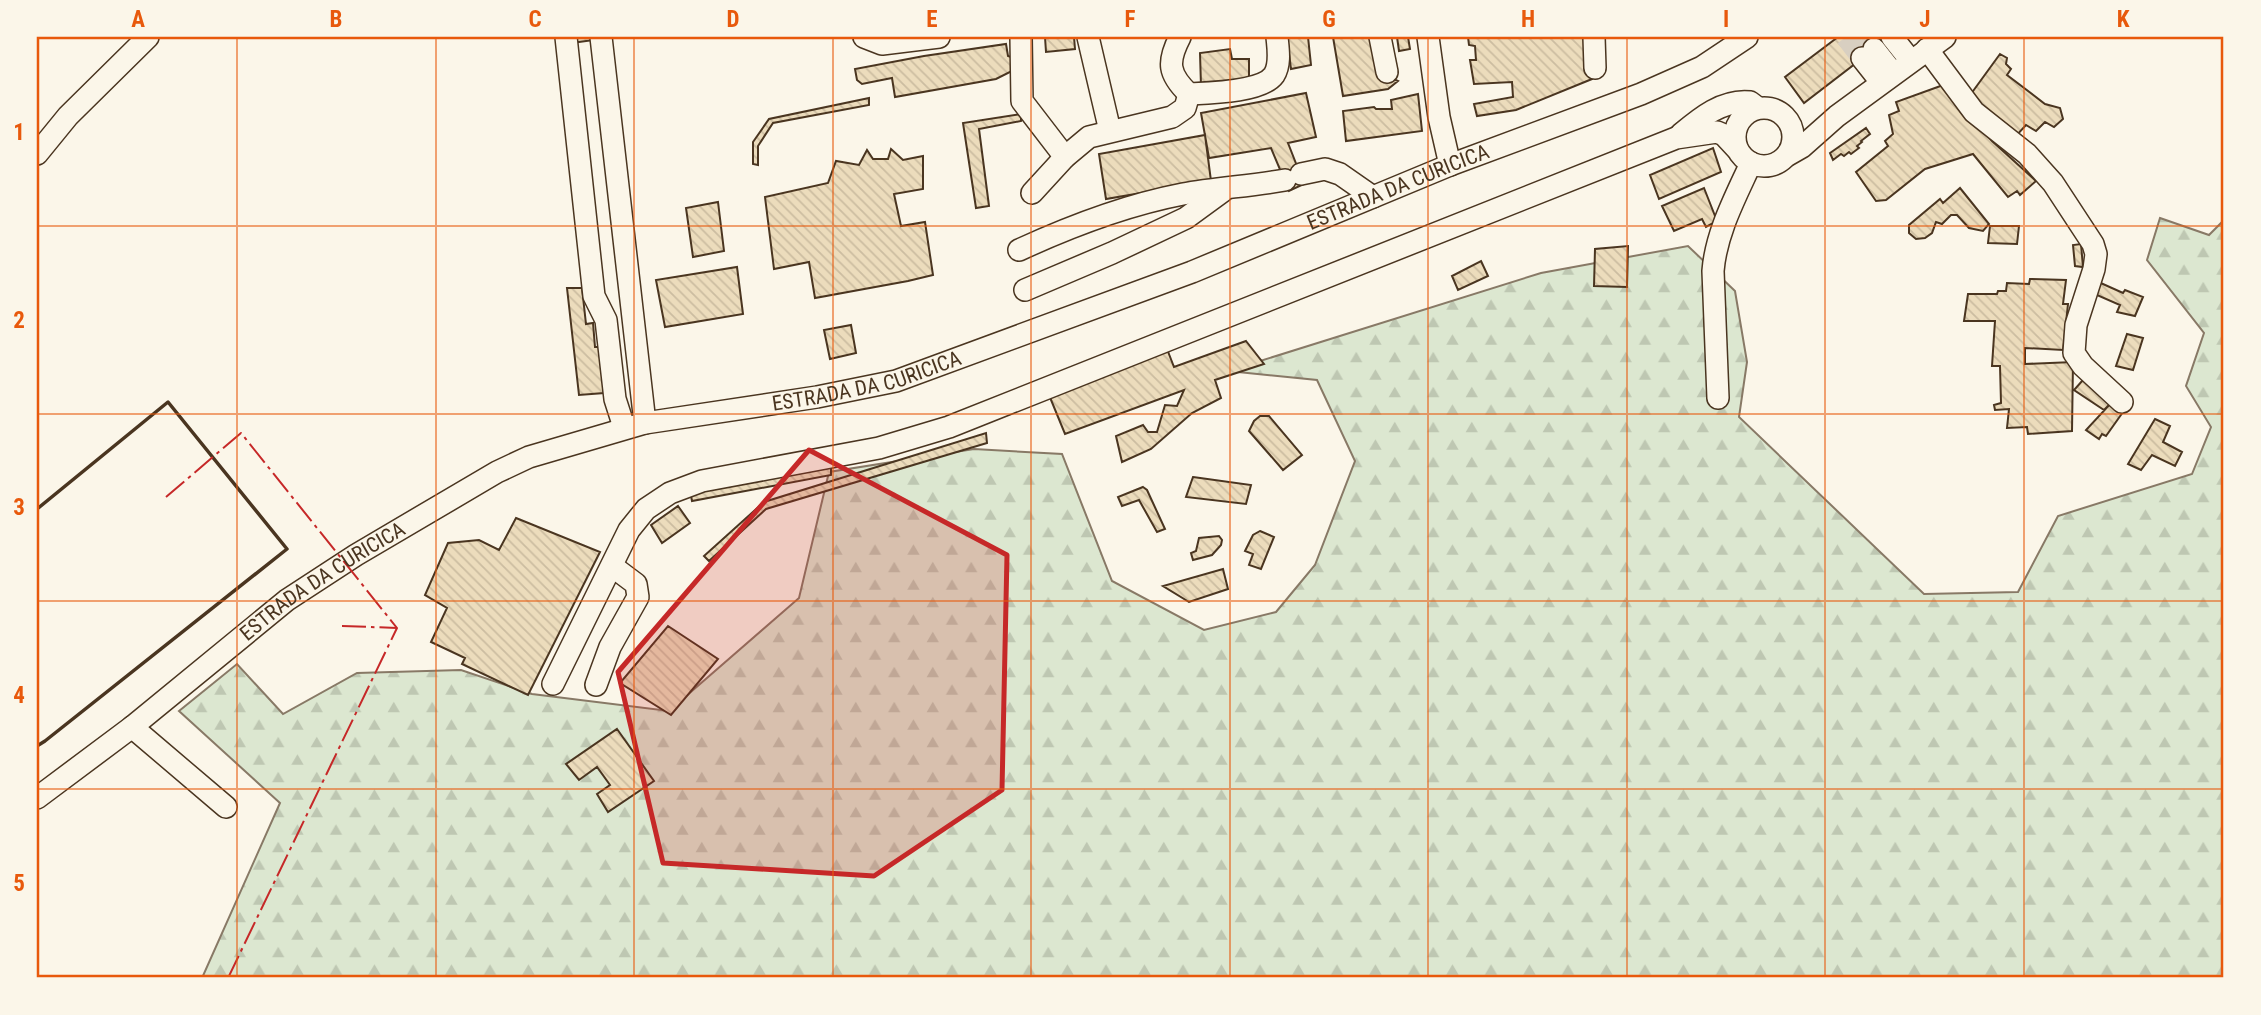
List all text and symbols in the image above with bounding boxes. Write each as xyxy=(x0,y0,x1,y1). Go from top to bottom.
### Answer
text: A xyxy=(131,6,145,33)
text: B xyxy=(330,6,342,33)
text: C xyxy=(528,6,542,33)
text: D xyxy=(727,6,740,33)
text: E xyxy=(926,6,938,33)
text: F xyxy=(1125,6,1136,33)
text: G xyxy=(1322,6,1336,33)
text: H xyxy=(1521,6,1535,33)
text: I xyxy=(1723,6,1729,33)
text: J xyxy=(1919,6,1931,33)
text: K xyxy=(2117,6,2130,33)
text: 1 xyxy=(13,119,25,146)
street label: ESTRADA DA CURICICA xyxy=(1303,140,1492,235)
text: 2 xyxy=(13,307,25,334)
street label: ESTRADA DA CURICICA xyxy=(770,346,964,416)
text: 3 xyxy=(13,494,25,521)
street label: ESTRADA DA CURICICA xyxy=(235,517,409,646)
text: 4 xyxy=(13,682,25,709)
text: 5 xyxy=(13,870,25,897)

